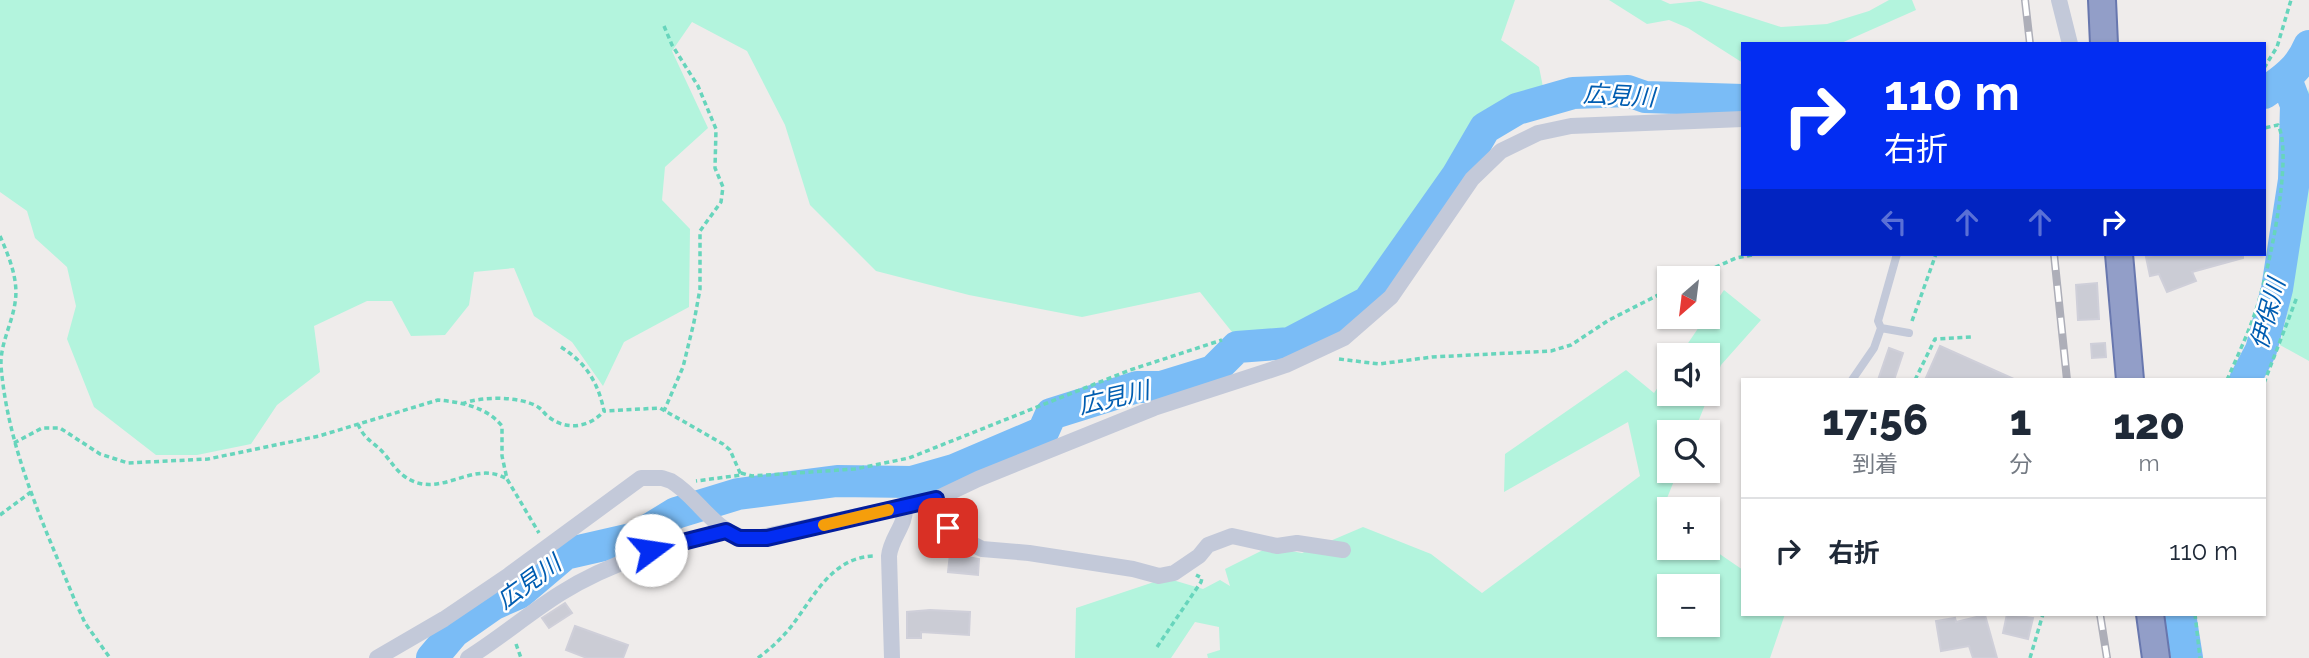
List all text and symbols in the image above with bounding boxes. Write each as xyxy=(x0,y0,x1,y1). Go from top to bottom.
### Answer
text: 110 m xyxy=(1884,64,2020,121)
icon: right xyxy=(1769,70,1860,161)
water label: 広見川 xyxy=(1582,79,1659,112)
text: 右折 xyxy=(1884,130,1948,167)
icon: left xyxy=(1875,203,1913,241)
icon: ahead xyxy=(1948,203,1986,241)
icon: ahead xyxy=(2021,203,2059,241)
icon: right xyxy=(2094,203,2132,241)
north arrow xyxy=(1657,266,1720,329)
map controls xyxy=(1657,266,1720,637)
water label: 伊保川 xyxy=(2244,272,2292,352)
button: sound xyxy=(1657,343,1720,406)
water label: 広見川 xyxy=(1076,375,1155,420)
text: 17:56 xyxy=(1822,396,1928,445)
text: 1 xyxy=(2010,396,2032,445)
text: 120 xyxy=(2113,400,2185,449)
button: search xyxy=(1657,420,1720,483)
text: m xyxy=(2139,449,2160,476)
text: 到着 xyxy=(1852,450,1898,477)
text: 分 xyxy=(2009,450,2032,477)
button: + xyxy=(1657,497,1720,560)
pin xyxy=(918,498,978,558)
icon: arrive xyxy=(929,509,967,547)
position arrow xyxy=(614,513,688,587)
icon: right xyxy=(1769,532,1807,570)
text: 110 m xyxy=(2169,536,2238,566)
text: 右折 xyxy=(1828,538,1880,568)
water label: 広見川 xyxy=(491,547,569,614)
button: − xyxy=(1657,574,1720,637)

